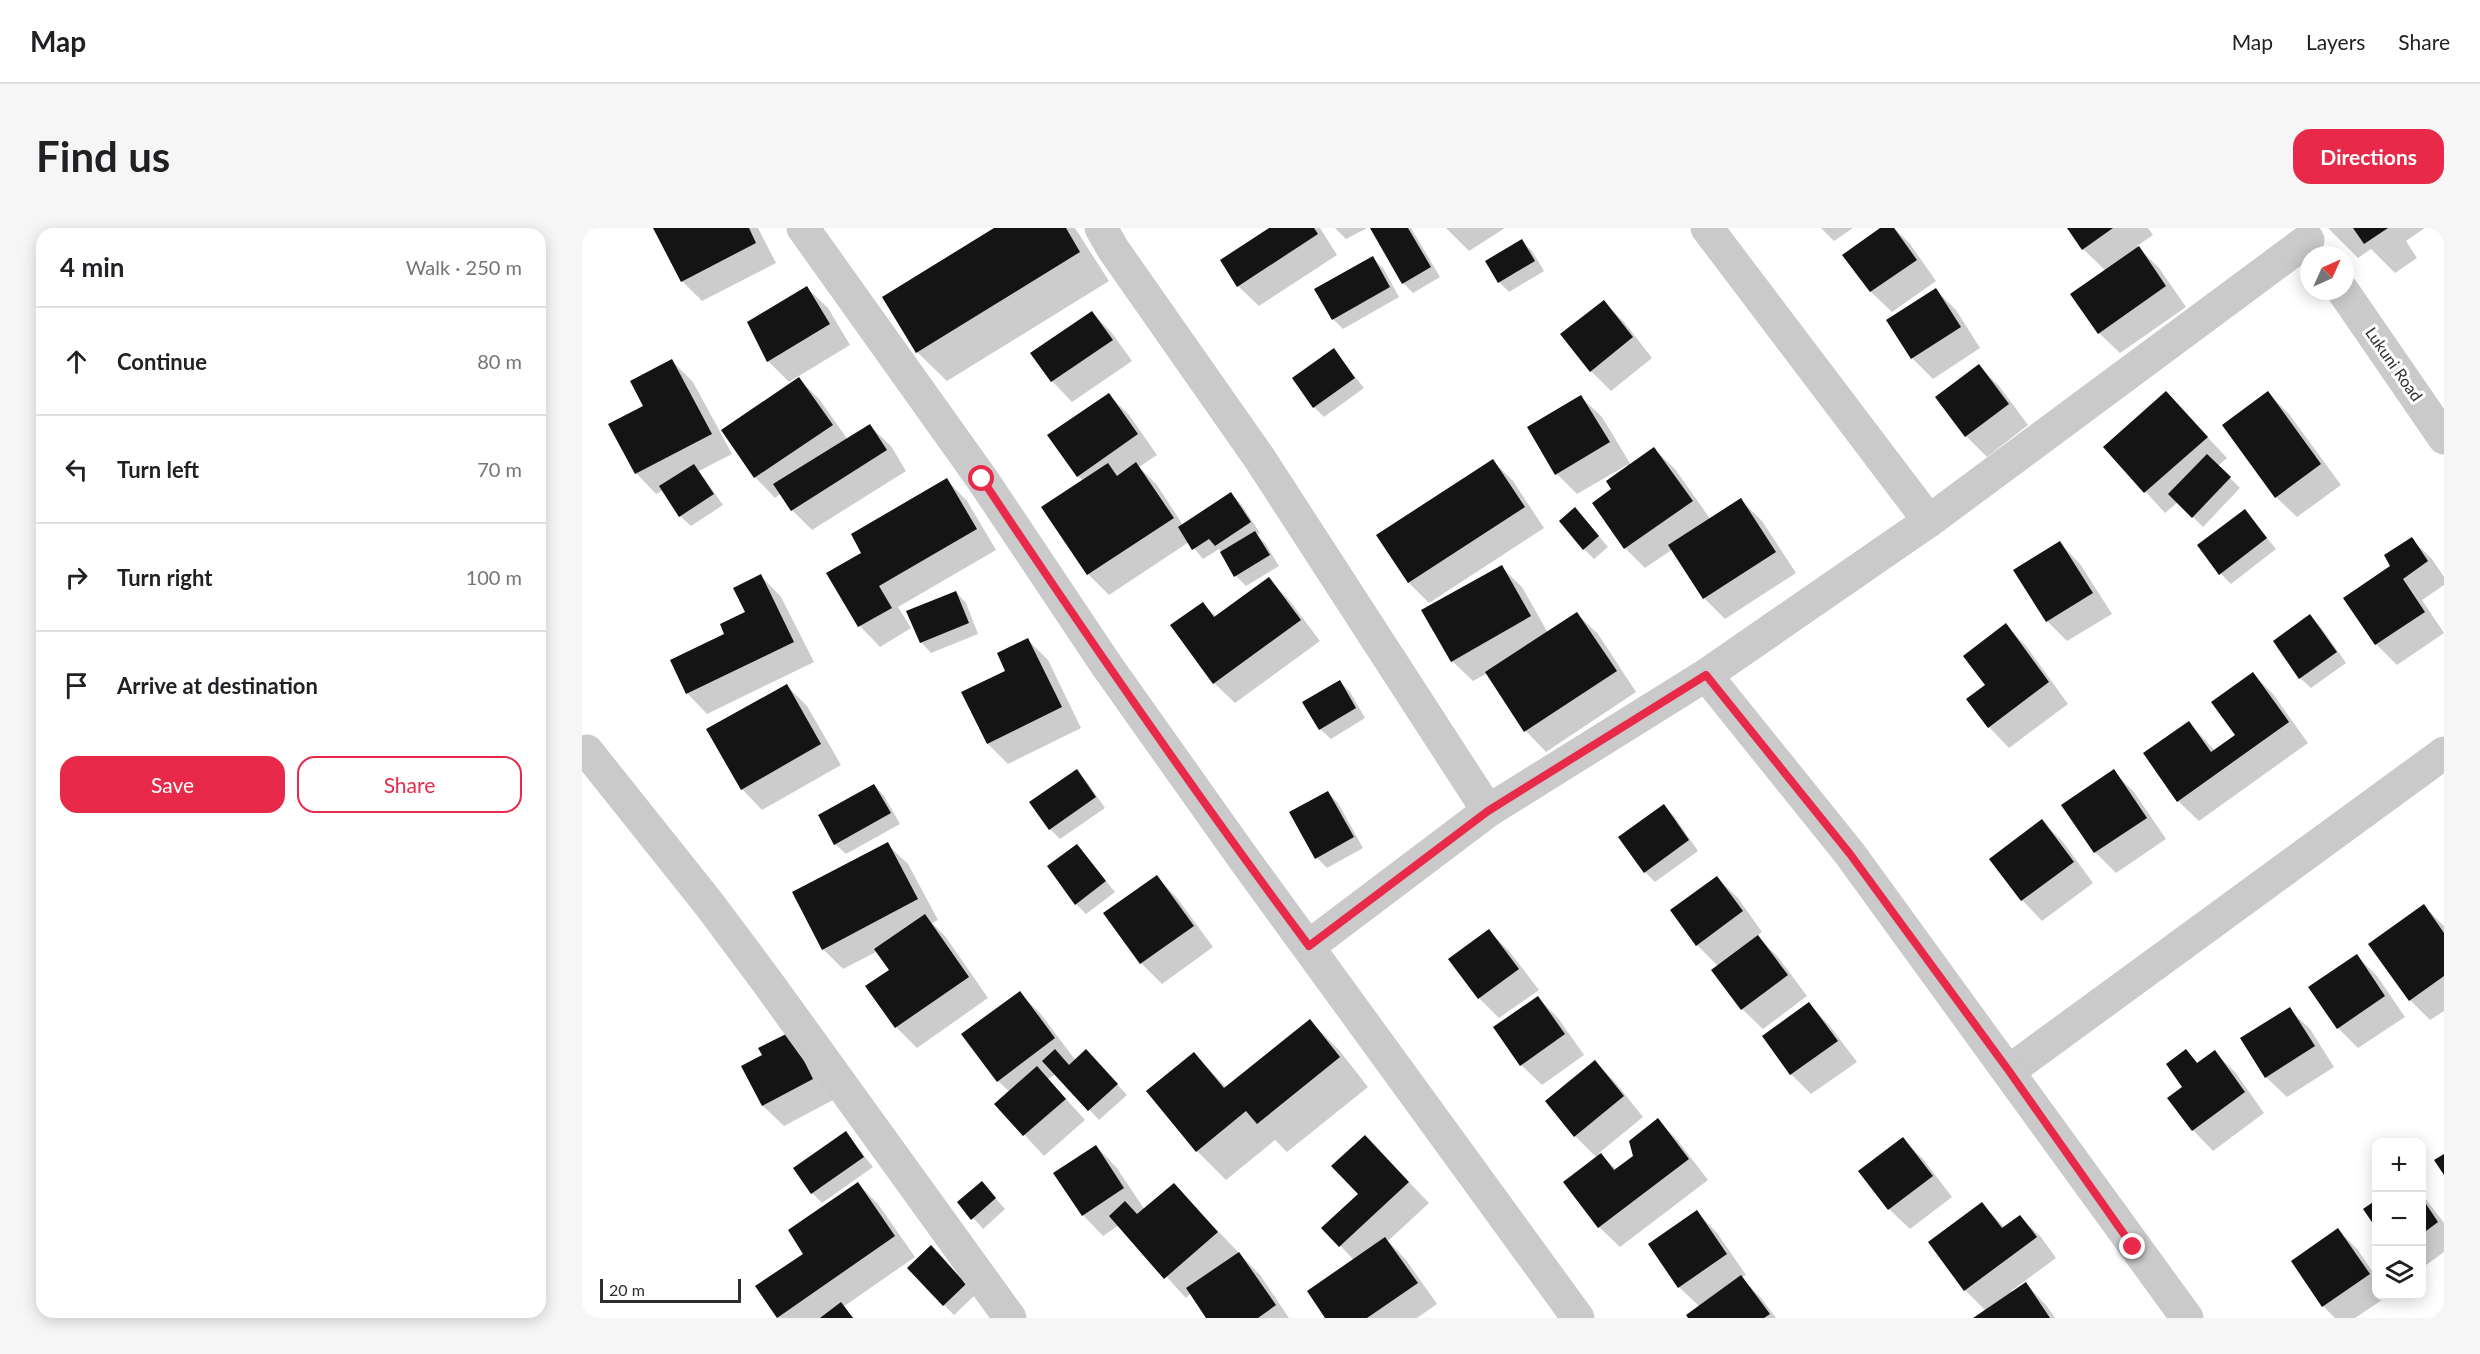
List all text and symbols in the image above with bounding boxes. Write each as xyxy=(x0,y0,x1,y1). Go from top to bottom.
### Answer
text: Map xyxy=(30,24,86,58)
text: Map xyxy=(2232,29,2273,54)
text: Layers xyxy=(2306,29,2365,54)
text: Share xyxy=(2398,29,2450,54)
button: Directions xyxy=(2293,129,2444,184)
text: Find us xyxy=(36,131,170,181)
north arrow xyxy=(2300,246,2354,300)
text: 4 min xyxy=(60,251,124,283)
text: Walk · 250 m xyxy=(406,255,522,279)
street label: Lukuni Road xyxy=(2362,323,2427,404)
icon: ahead xyxy=(60,345,93,378)
text: Continue xyxy=(117,348,207,375)
text: 80 m xyxy=(477,349,522,373)
icon: left xyxy=(60,453,93,486)
text: Turn left xyxy=(117,456,199,483)
text: 70 m xyxy=(477,457,522,481)
route start xyxy=(968,465,994,491)
icon: right xyxy=(60,561,93,594)
text: Turn right xyxy=(117,564,212,591)
text: 100 m xyxy=(466,565,522,589)
icon: arrive xyxy=(60,669,93,702)
text: Arrive at destination xyxy=(117,672,318,699)
button: Save xyxy=(60,756,285,813)
button: Share xyxy=(297,756,522,813)
map controls xyxy=(2372,1138,2426,1300)
button: + xyxy=(2372,1138,2426,1192)
button: − xyxy=(2372,1192,2426,1246)
route end xyxy=(2119,1233,2145,1259)
button: layers xyxy=(2372,1246,2426,1300)
scale bar xyxy=(600,1276,741,1304)
text: 20 m xyxy=(609,1280,645,1299)

